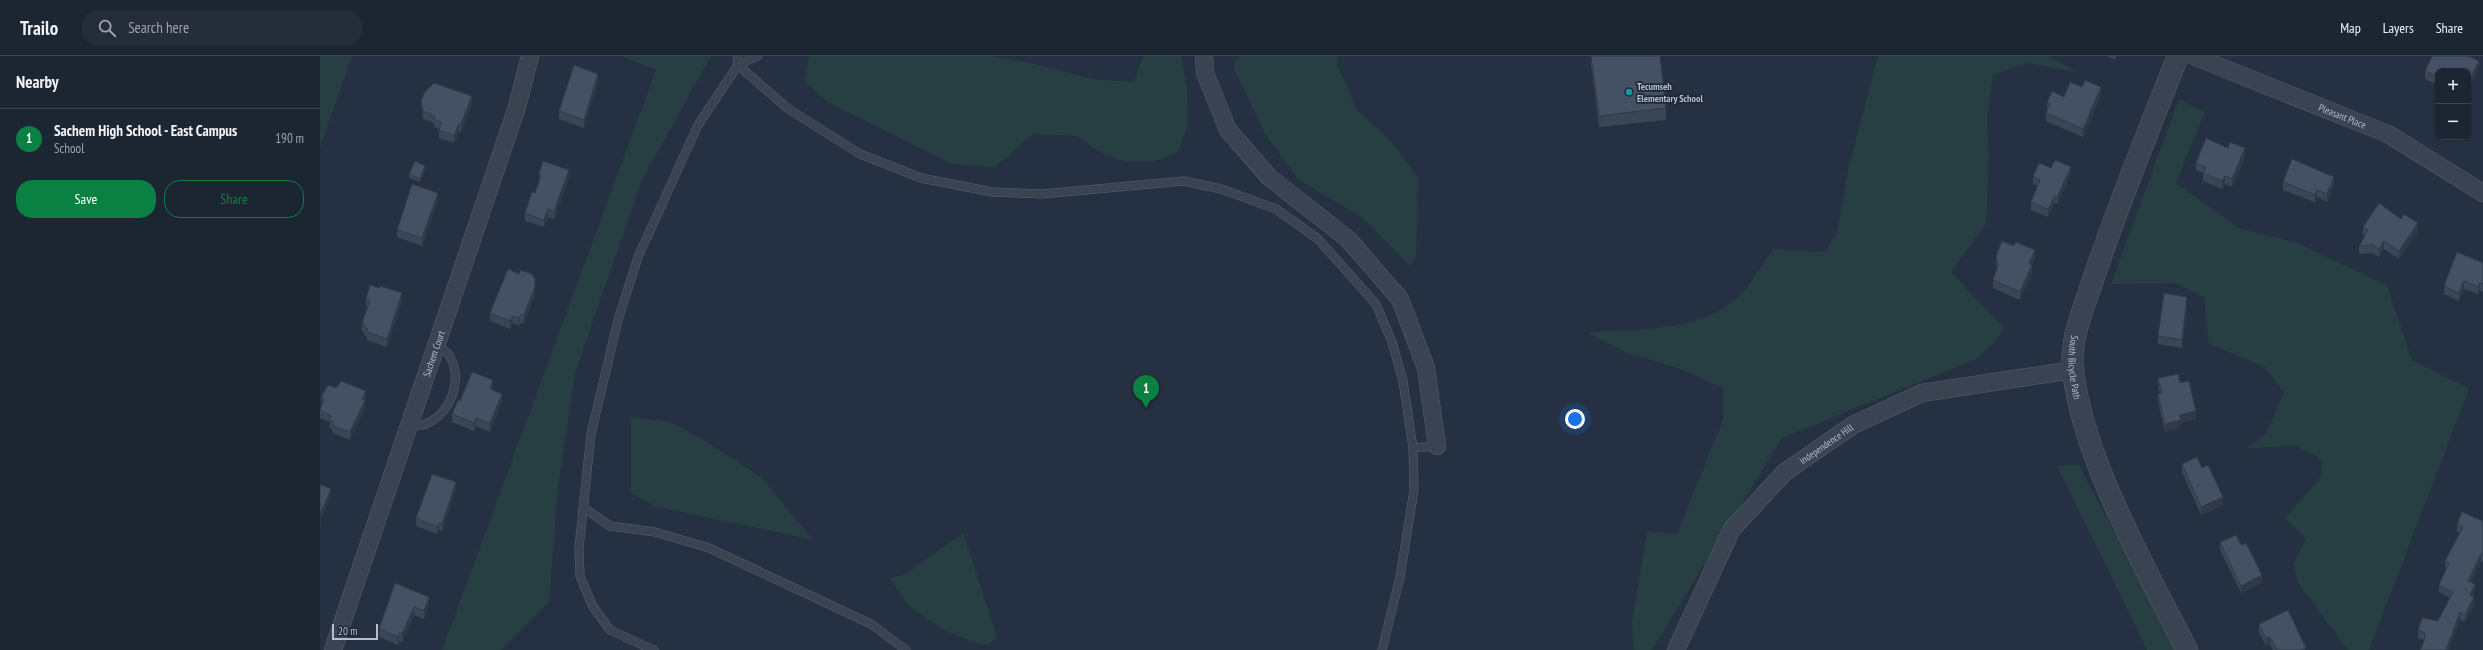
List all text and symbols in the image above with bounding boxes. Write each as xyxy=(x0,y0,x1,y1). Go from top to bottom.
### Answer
search box xyxy=(82,10,362,46)
text: Trailo xyxy=(20,16,58,40)
icon: search xyxy=(96,17,118,39)
text: Search here xyxy=(128,18,189,37)
text: Map xyxy=(2340,19,2361,37)
text: Layers xyxy=(2383,19,2414,37)
text: Share xyxy=(2436,19,2463,37)
map controls xyxy=(2435,68,2471,140)
button: + xyxy=(2435,68,2471,104)
text: Nearby xyxy=(16,71,59,93)
place label: Tecumseh Elementary School xyxy=(1637,80,1703,105)
marker: Tecumseh Elementary School xyxy=(1624,87,1634,97)
street label: Pleasant Place xyxy=(2317,100,2368,131)
button: − xyxy=(2435,104,2471,140)
text: Sachem High School - East Campus xyxy=(54,121,237,140)
text: 1 xyxy=(26,130,32,147)
text: 190 m xyxy=(275,130,304,147)
text: School xyxy=(54,140,84,157)
button: Save xyxy=(16,180,156,218)
button: Share xyxy=(164,180,304,218)
street label: Sachem Court xyxy=(420,329,447,378)
street label: South Bicycle Path xyxy=(2066,334,2084,400)
pin: 1 xyxy=(1133,375,1159,408)
your location xyxy=(1565,409,1585,429)
street label: Independence Hill xyxy=(1796,420,1856,467)
scale bar xyxy=(332,622,378,641)
text: 20 m xyxy=(338,624,357,638)

